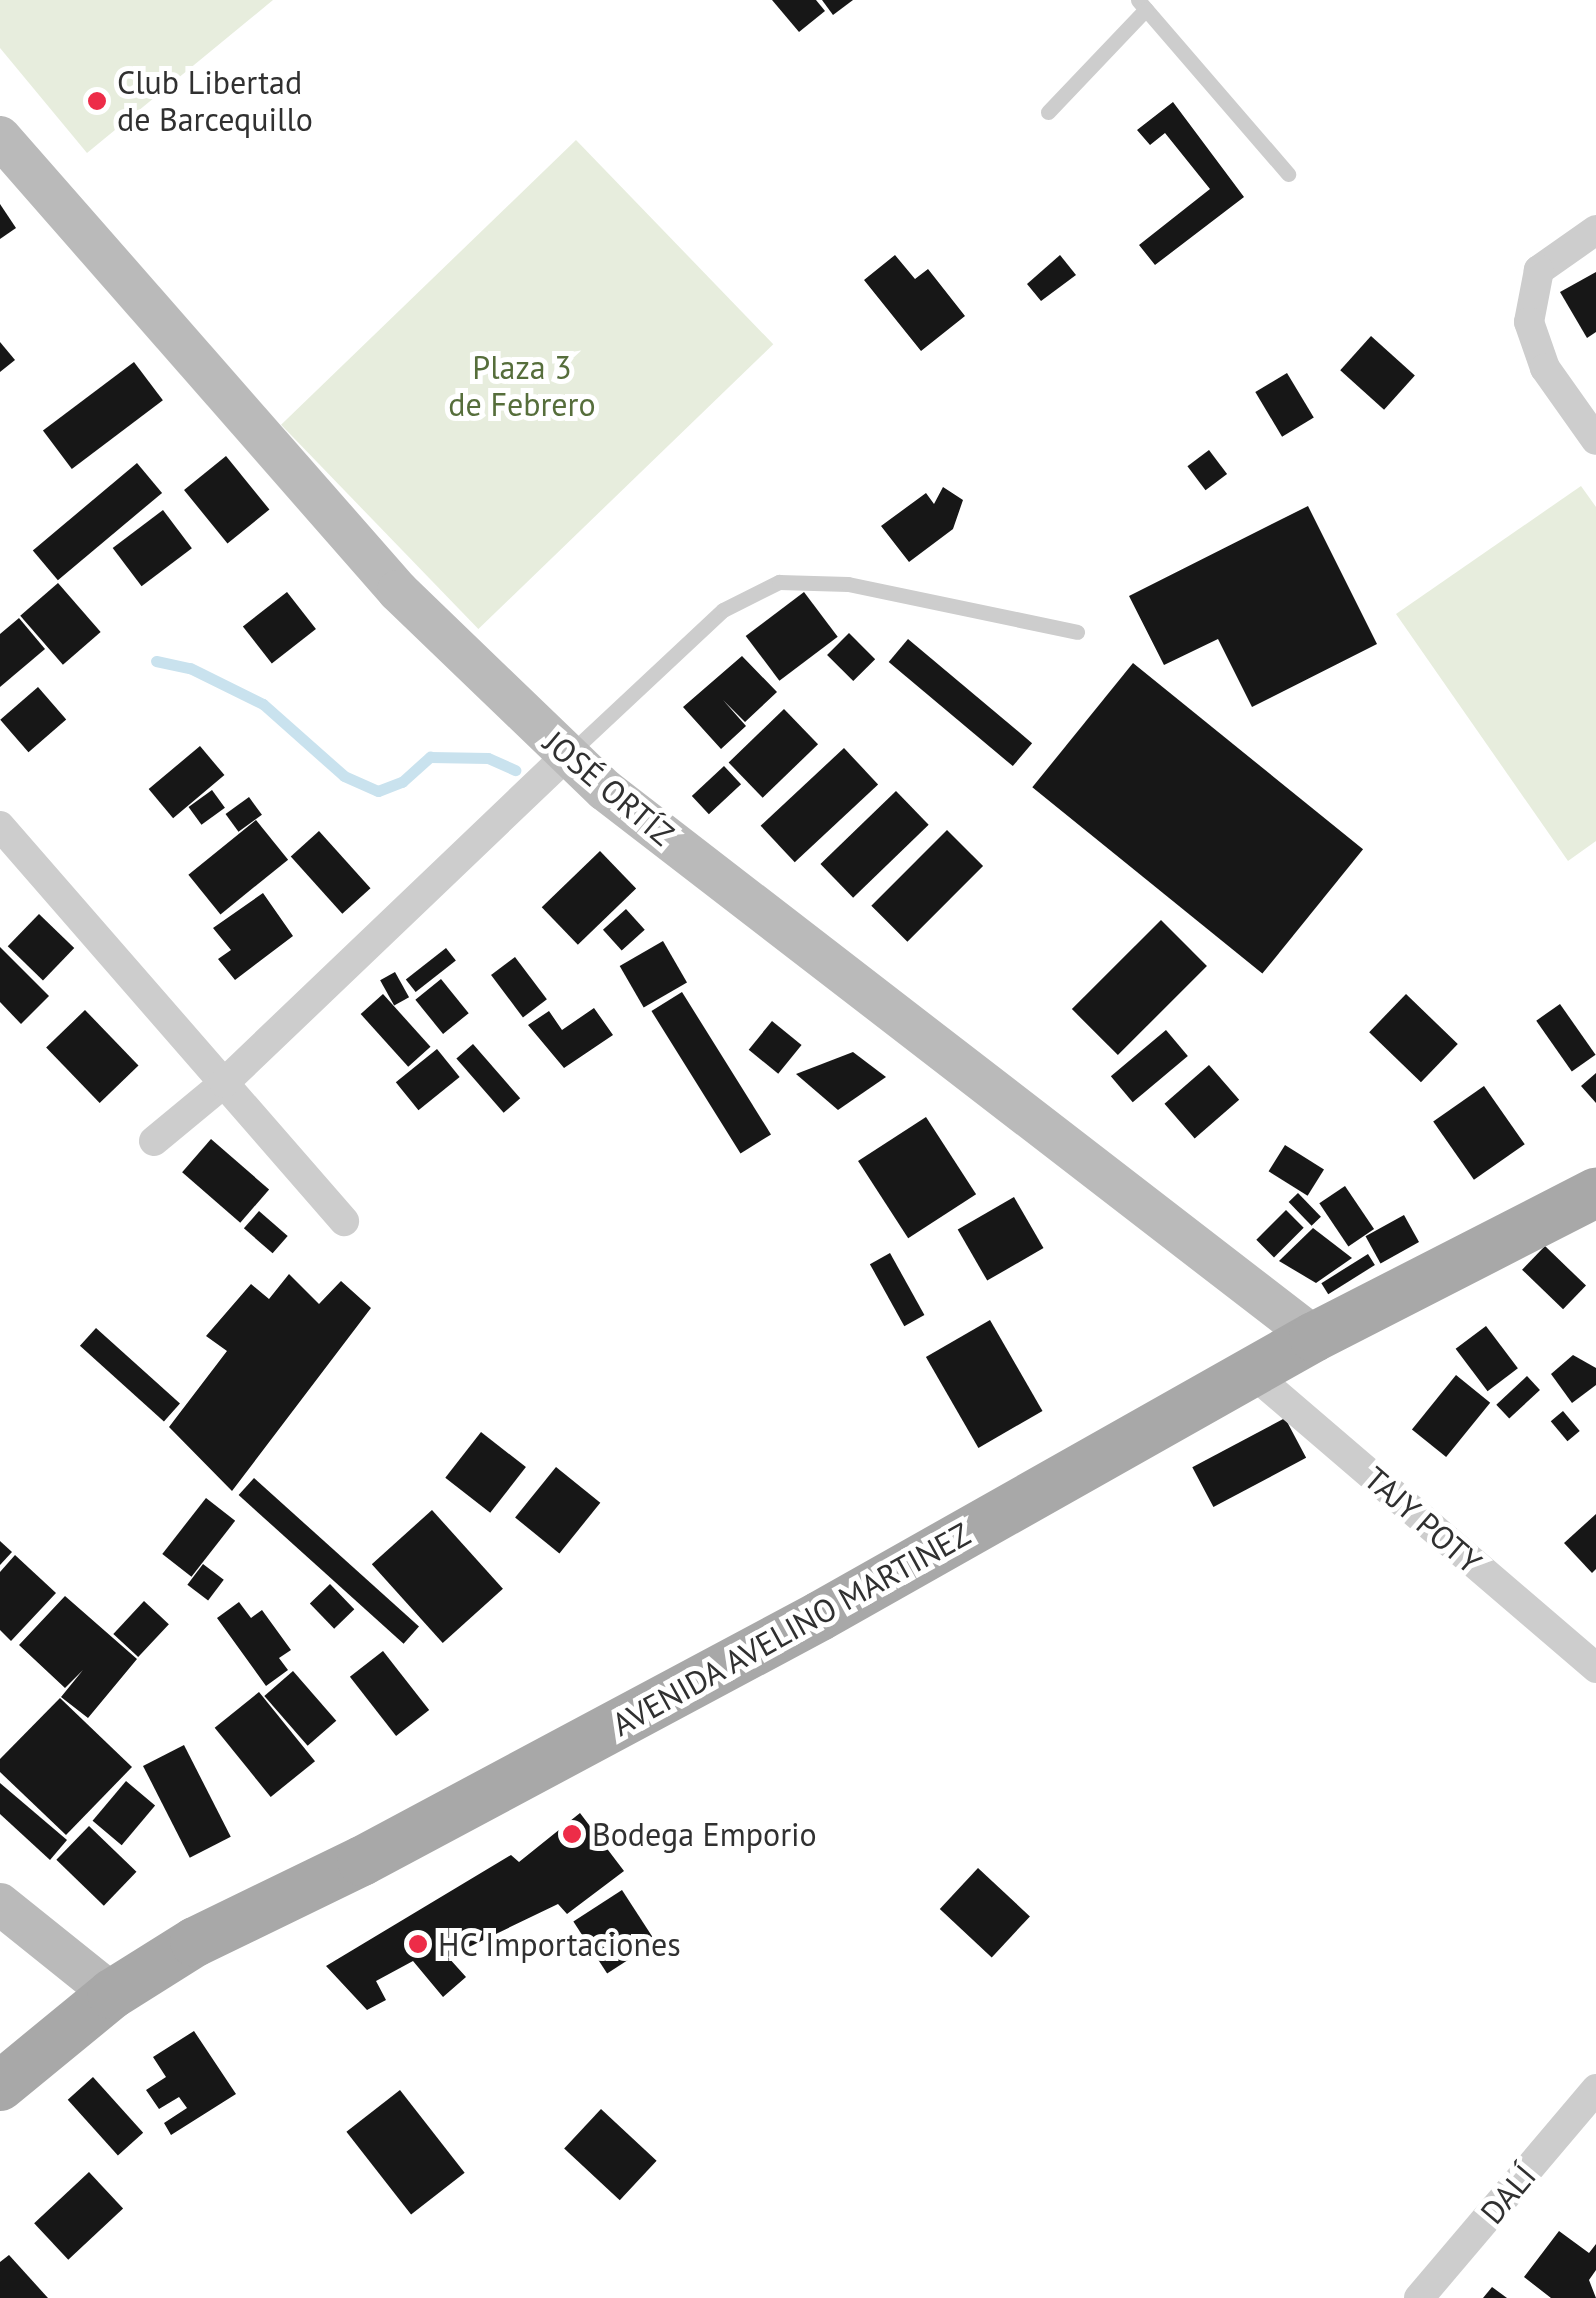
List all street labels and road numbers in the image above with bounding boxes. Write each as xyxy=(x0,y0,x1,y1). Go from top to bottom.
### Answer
street label: JOSÉ ORTÍZ xyxy=(536,723,682,853)
street label: TAJY POTY xyxy=(1356,1459,1490,1581)
street label: AVENIDA AVELINO MARTINEZ xyxy=(604,1514,978,1744)
street label: DALÍ xyxy=(1472,2157,1544,2231)

